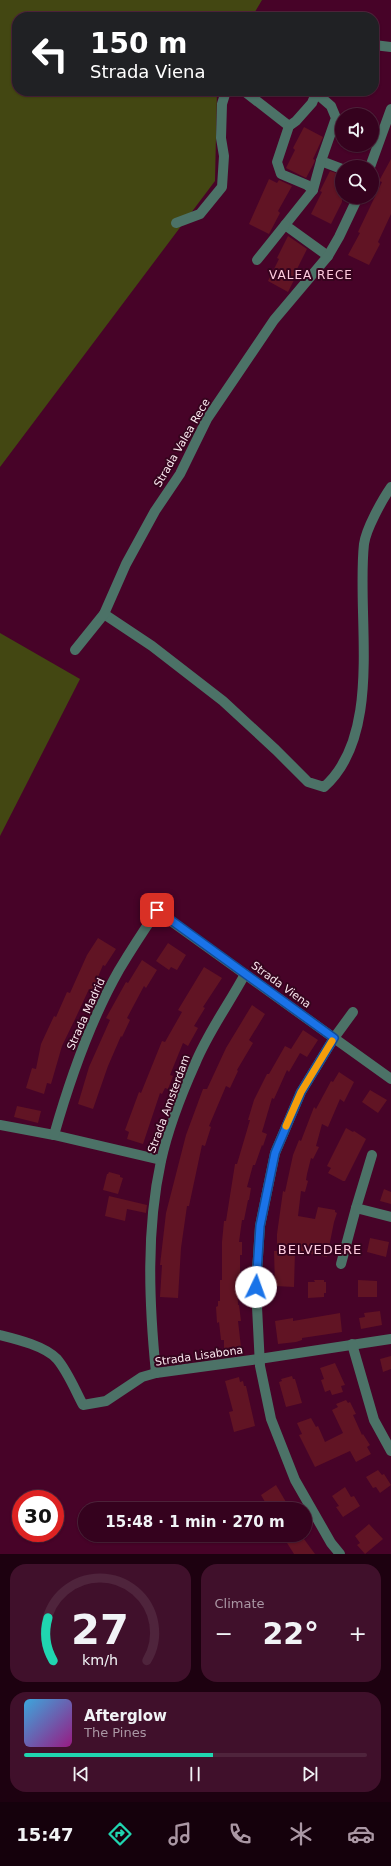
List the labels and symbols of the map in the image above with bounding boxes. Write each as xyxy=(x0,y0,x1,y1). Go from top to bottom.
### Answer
district label: VALEA RECE xyxy=(269,268,353,282)
street label: Strada Valea Rece xyxy=(151,396,213,490)
pin xyxy=(140,893,174,927)
street label: Strada Viena xyxy=(249,959,313,1011)
street label: Strada Madrid xyxy=(64,976,108,1052)
street label: Strada Amsterdam xyxy=(145,1053,193,1155)
district label: BELVEDERE xyxy=(278,1242,362,1257)
position arrow xyxy=(235,1266,277,1308)
street label: Strada Lisabona xyxy=(154,1343,244,1369)
speed limit sign: 30 xyxy=(12,1490,64,1542)

